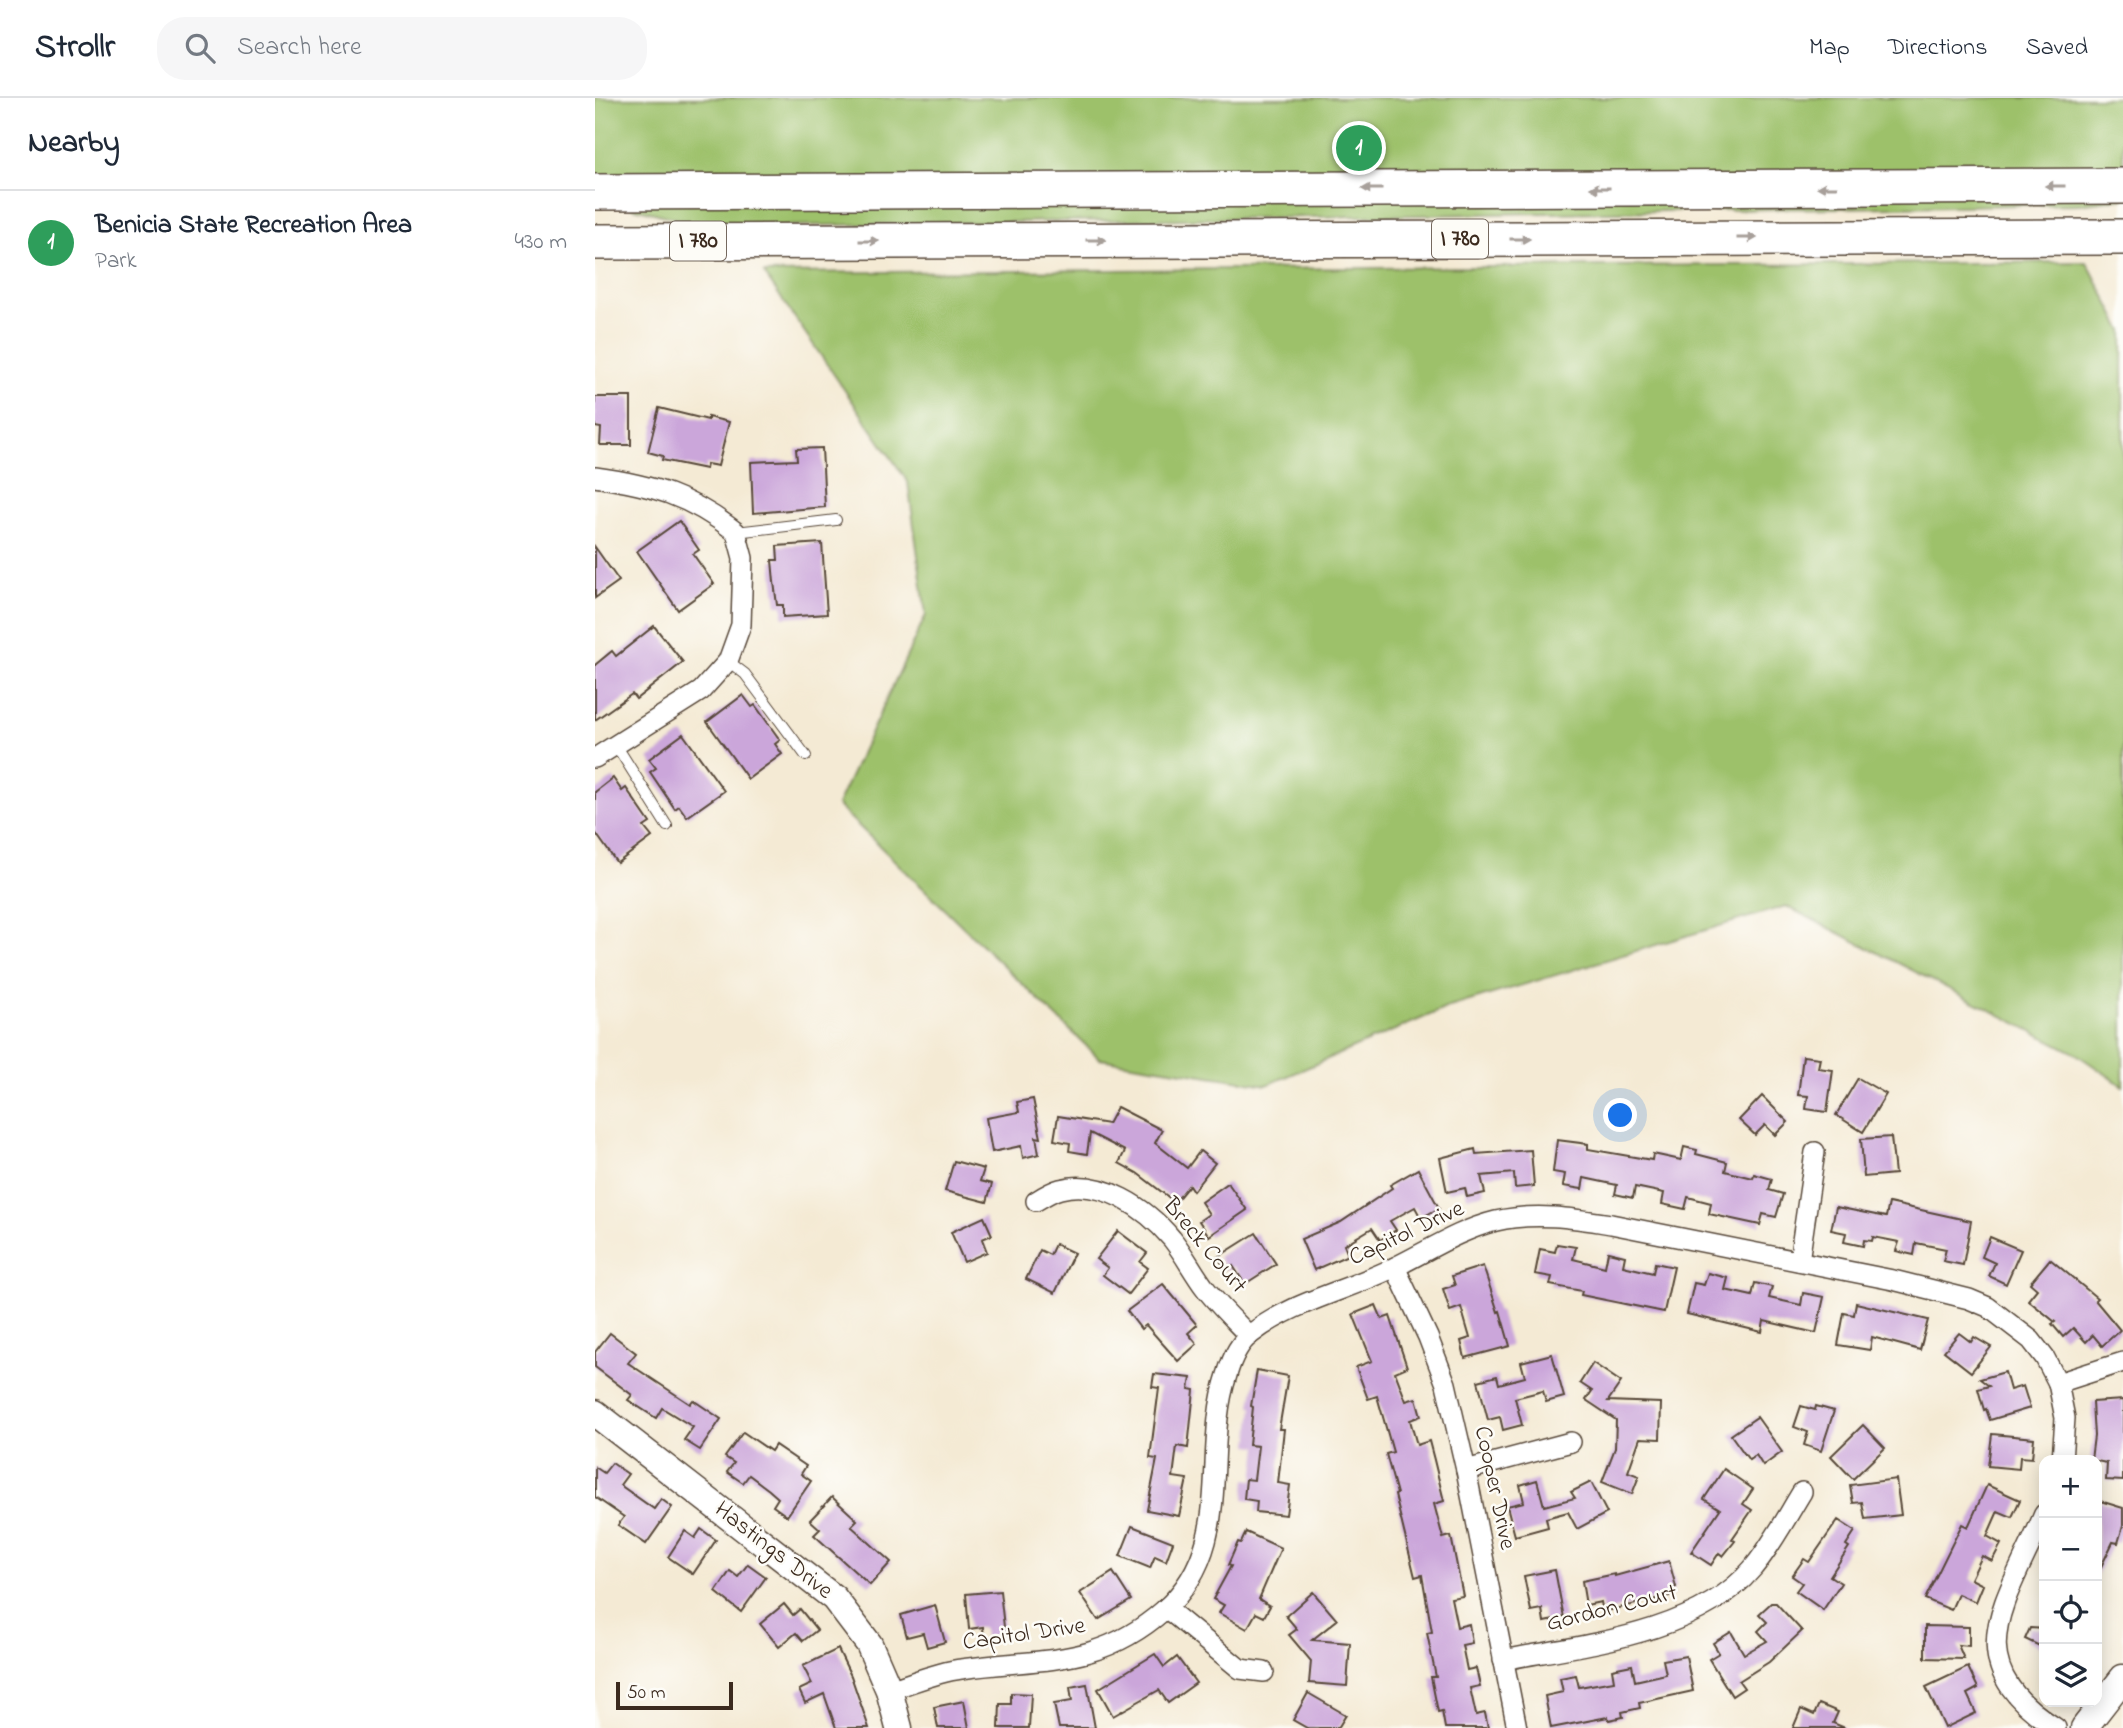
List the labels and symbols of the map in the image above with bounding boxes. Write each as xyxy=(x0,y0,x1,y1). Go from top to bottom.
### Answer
pin: 1 xyxy=(1336,122,1382,174)
one-way arrow xyxy=(2044,180,2066,192)
one-way arrow xyxy=(1816,181,1838,193)
one-way arrow xyxy=(1589,182,1611,194)
one-way arrow xyxy=(1361,183,1383,195)
road number: I 780 xyxy=(1432,220,1488,258)
road number: I 780 xyxy=(670,222,726,260)
one-way arrow xyxy=(1736,232,1758,244)
one-way arrow xyxy=(1509,233,1531,245)
one-way arrow xyxy=(1085,234,1107,246)
one-way arrow xyxy=(858,235,880,247)
your location xyxy=(1603,1098,1637,1132)
street label: Breck Court xyxy=(1153,1189,1255,1302)
street label: Capitol Drive xyxy=(1344,1192,1471,1276)
street label: Cooper Drive xyxy=(1464,1423,1524,1553)
street label: Hastings Drive xyxy=(706,1493,840,1609)
street label: Gordon Court xyxy=(1543,1576,1681,1642)
street label: Capitol Drive xyxy=(960,1609,1088,1661)
scale bar xyxy=(616,1679,733,1711)

